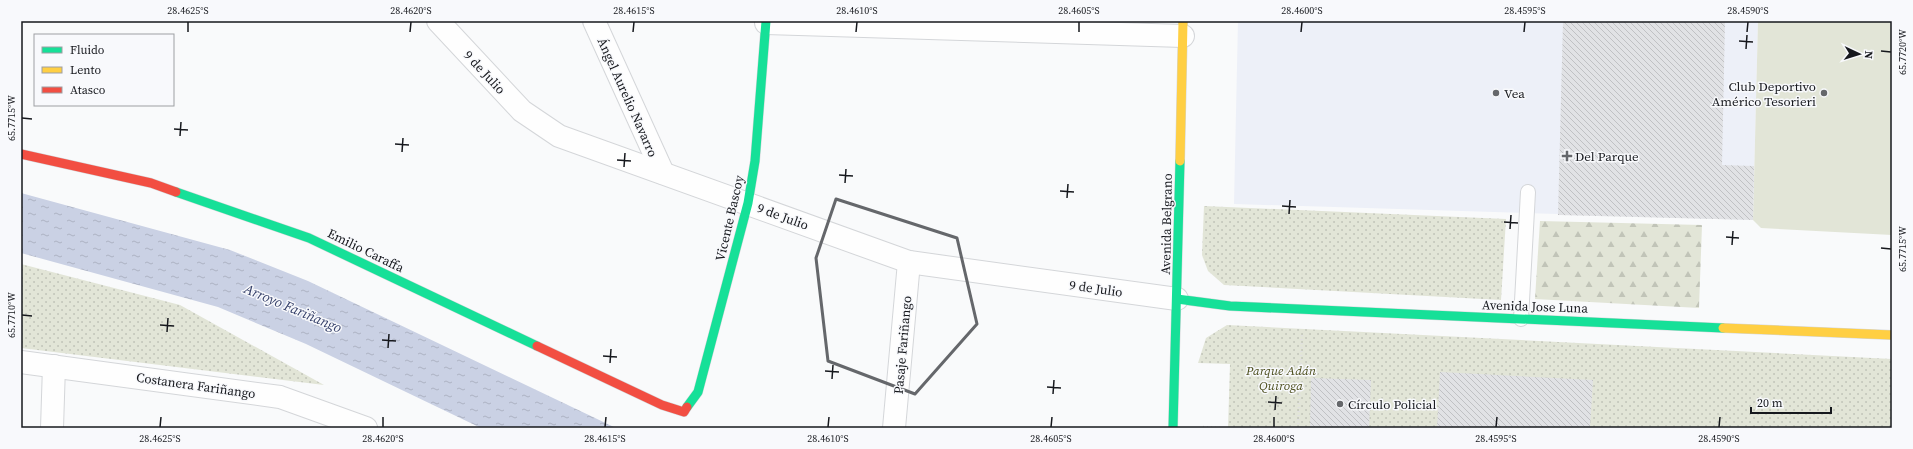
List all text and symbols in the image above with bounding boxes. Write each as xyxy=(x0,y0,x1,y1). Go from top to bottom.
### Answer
text: 28.4625°S xyxy=(167,4,209,17)
text: 28.4620°S xyxy=(390,4,432,17)
text: 28.4615°S xyxy=(613,4,655,17)
text: 28.4610°S xyxy=(836,4,878,17)
text: 28.4605°S xyxy=(1058,4,1100,17)
text: 28.4600°S xyxy=(1281,4,1323,17)
text: 28.4595°S xyxy=(1504,4,1546,17)
text: 28.4590°S xyxy=(1727,4,1769,17)
text: 65.7720°W xyxy=(1896,29,1909,75)
legend xyxy=(34,34,174,106)
north arrow xyxy=(1839,34,1879,74)
street label: Ángel Aurelio Navarro xyxy=(594,35,662,160)
text: Fluido xyxy=(70,42,105,58)
street label: 9 de Julio xyxy=(460,47,509,98)
text: N xyxy=(1861,50,1876,59)
text: Lento xyxy=(70,62,101,78)
place label: Club Deportivo Américo Tesorieri xyxy=(1712,78,1816,110)
text: Atasco xyxy=(70,82,106,98)
place label: Vea xyxy=(1504,85,1525,102)
marker: Vea xyxy=(1491,88,1501,98)
marker: Club Deportivo Américo Tesorieri xyxy=(1819,88,1829,98)
text: 65.7715°W xyxy=(5,95,18,141)
place label: Del Parque xyxy=(1575,148,1639,165)
marker: Del Parque xyxy=(1562,151,1572,161)
street label: Vicente Bascoy xyxy=(711,173,748,263)
street label: Avenida Belgrano xyxy=(1157,173,1176,275)
street label: 9 de Julio xyxy=(755,199,811,234)
street label: Emilio Caraffa xyxy=(325,225,407,276)
text: 65.7715°W xyxy=(1896,226,1909,272)
street label: 9 de Julio xyxy=(1068,276,1124,301)
water label: Arroyo Fariñango xyxy=(240,278,345,338)
text: 65.7710°W xyxy=(5,292,18,338)
street label: Pasaje Fariñango xyxy=(890,295,915,395)
street label: Avenida Jose Luna xyxy=(1482,296,1589,317)
park label: Parque Adán Quiroga xyxy=(1245,362,1317,394)
street label: Costanera Fariñango xyxy=(135,369,257,402)
scale bar xyxy=(1751,389,1831,415)
text: 20 m xyxy=(1757,395,1783,411)
place label: Círculo Policial xyxy=(1348,396,1436,413)
marker: Círculo Policial xyxy=(1335,399,1345,409)
text: 28.4625°S xyxy=(139,432,181,445)
text: 28.4620°S xyxy=(362,432,404,445)
text: 28.4615°S xyxy=(584,432,626,445)
text: 28.4610°S xyxy=(807,432,849,445)
text: 28.4605°S xyxy=(1030,432,1072,445)
text: 28.4600°S xyxy=(1253,432,1295,445)
text: 28.4595°S xyxy=(1475,432,1517,445)
text: 28.4590°S xyxy=(1698,432,1740,445)

